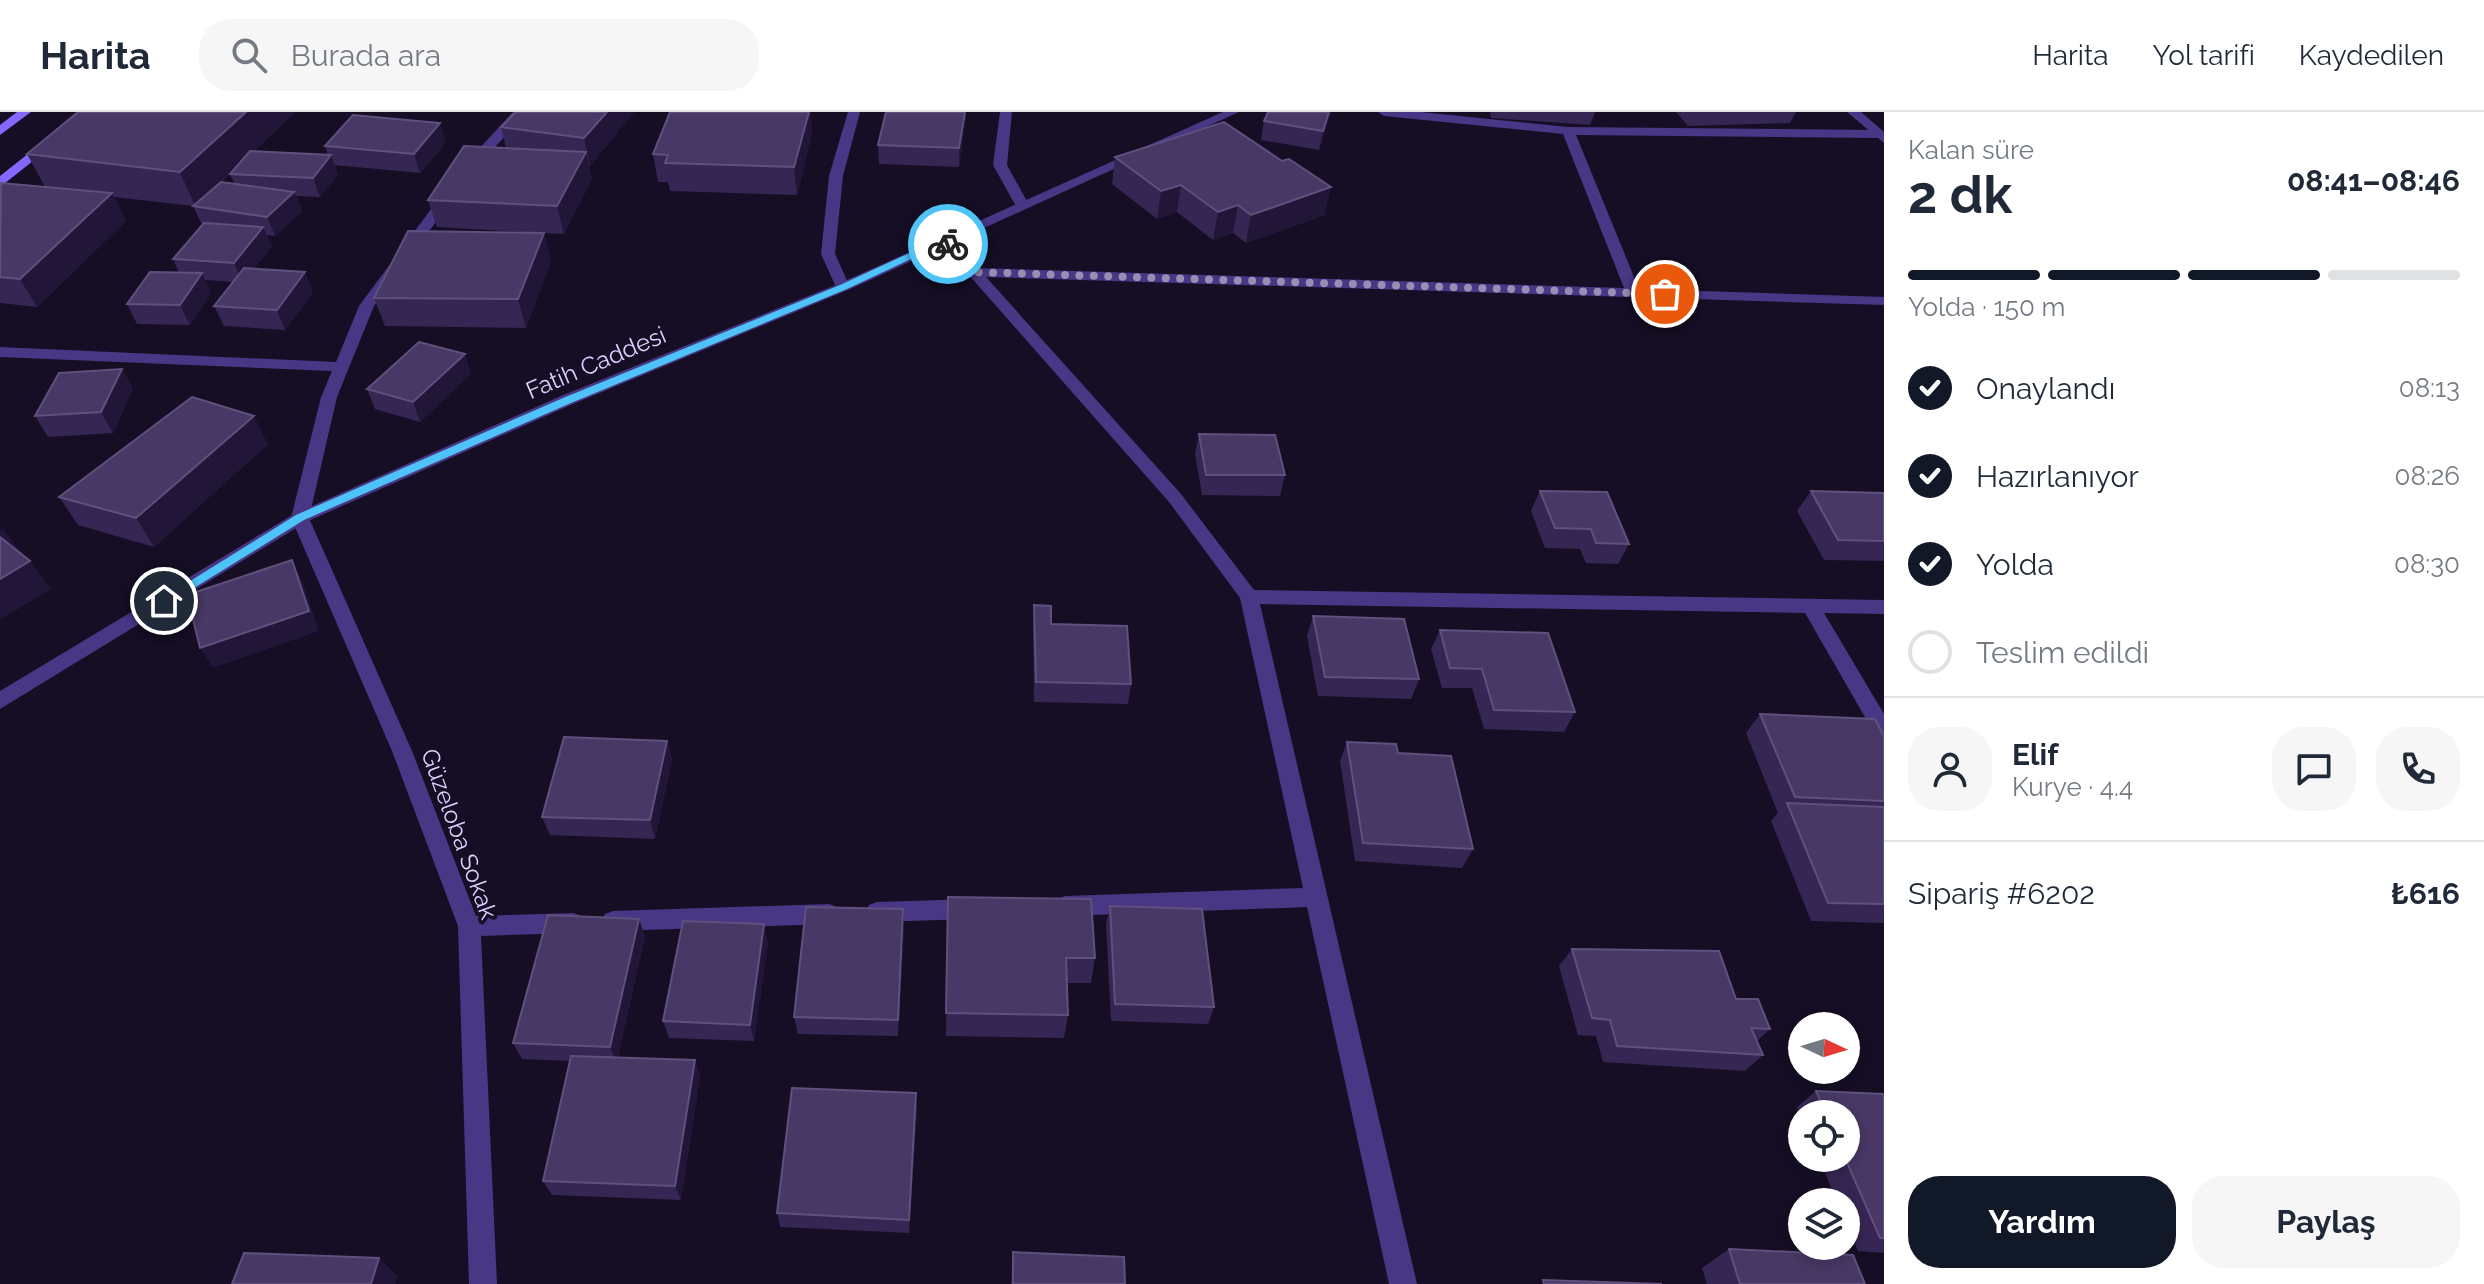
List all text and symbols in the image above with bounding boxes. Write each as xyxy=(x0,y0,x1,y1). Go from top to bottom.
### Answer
search box xyxy=(199,19,759,91)
text: Harita xyxy=(40,33,151,78)
icon: search xyxy=(227,33,271,77)
text: Burada ara xyxy=(291,38,441,73)
text: Harita xyxy=(2032,39,2109,72)
text: Yol tarifi xyxy=(2153,39,2255,72)
text: Kaydedilen xyxy=(2299,39,2444,72)
text: Kalan süre xyxy=(1908,135,2034,165)
text: 08:41–08:46 xyxy=(2287,163,2460,198)
text: 2 dk xyxy=(1908,164,2012,225)
courier xyxy=(908,204,988,284)
icon: bike xyxy=(926,222,970,266)
pin xyxy=(1631,260,1699,328)
icon: bag xyxy=(1643,272,1687,316)
text: Yolda · 150 m xyxy=(1908,292,2065,322)
street label: Fatih Caddesi xyxy=(521,320,670,405)
icon: check xyxy=(1908,366,1952,410)
text: Onaylandı xyxy=(1976,371,2115,406)
text: 08:13 xyxy=(2399,373,2460,403)
icon: check xyxy=(1908,454,1952,498)
text: Hazırlanıyor xyxy=(1976,459,2139,494)
text: 08:26 xyxy=(2395,461,2460,491)
icon: check xyxy=(1908,542,1952,586)
text: Yolda xyxy=(1976,547,2054,582)
text: 08:30 xyxy=(2394,549,2460,579)
pin xyxy=(130,567,198,635)
icon: home xyxy=(142,579,186,623)
text: Teslim edildi xyxy=(1976,635,2149,670)
button: person xyxy=(1908,727,1992,811)
button: chat xyxy=(2272,727,2356,811)
button: phone xyxy=(2376,727,2460,811)
text: Elif xyxy=(2012,737,2058,772)
street label: Güzeloba Sokak xyxy=(415,745,504,923)
text: Kurye · 4.4 xyxy=(2012,772,2133,802)
text: Sipariş #6202 xyxy=(1908,876,2095,911)
text: ₺616 xyxy=(2391,876,2460,911)
north arrow xyxy=(1788,1012,1860,1084)
map controls xyxy=(1788,1012,1860,1260)
button: locate xyxy=(1788,1100,1860,1172)
button: Yardım xyxy=(1908,1176,2176,1268)
button: Paylaş xyxy=(2192,1176,2460,1268)
button: layers xyxy=(1788,1188,1860,1260)

